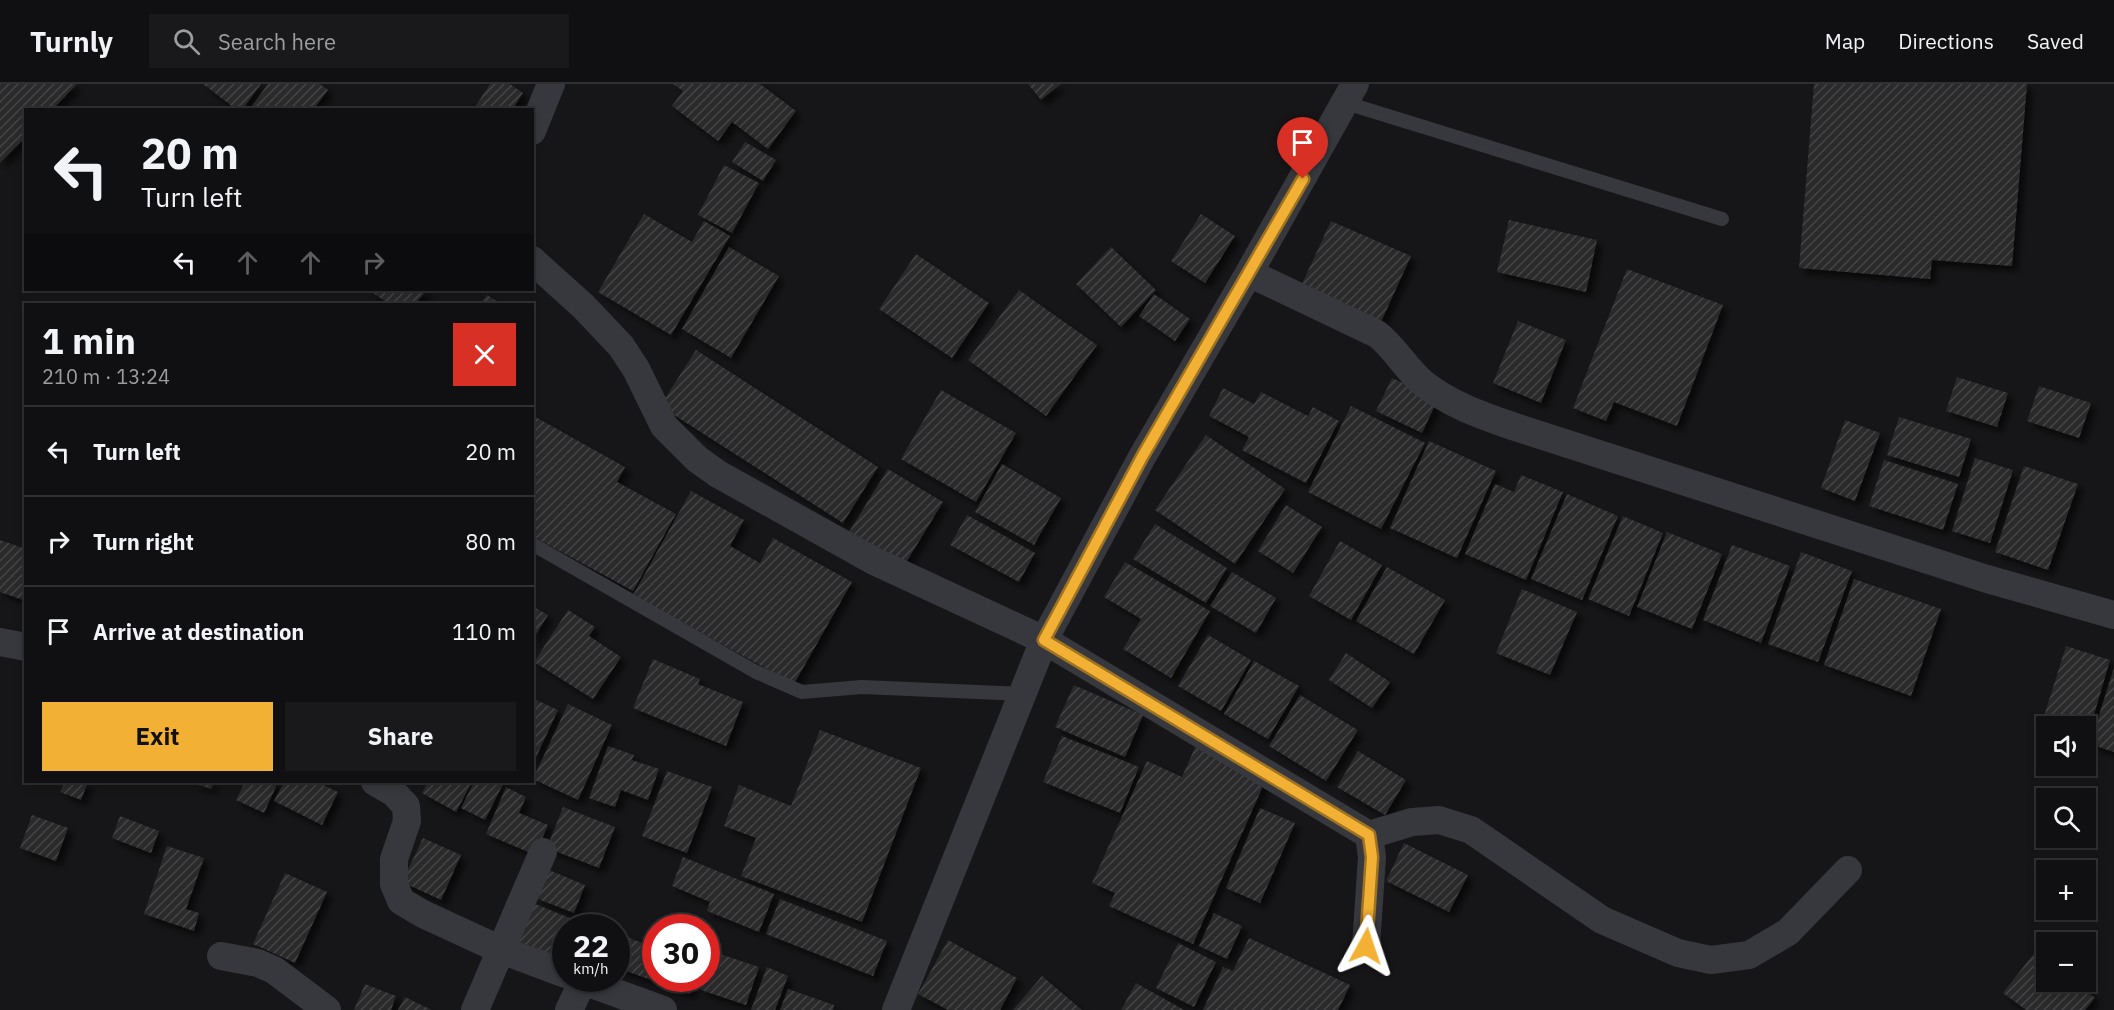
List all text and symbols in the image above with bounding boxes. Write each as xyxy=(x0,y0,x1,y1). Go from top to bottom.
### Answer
search box xyxy=(149,14,569,68)
text: Turnly xyxy=(30,23,113,60)
icon: search xyxy=(170,25,203,58)
text: Search here xyxy=(218,27,336,56)
text: Map xyxy=(1825,27,1865,55)
text: Directions xyxy=(1898,27,1994,55)
text: Saved xyxy=(2027,27,2084,55)
pin xyxy=(1277,117,1328,179)
text: 20 m xyxy=(141,126,239,181)
icon: arrive xyxy=(1286,126,1319,159)
icon: left xyxy=(42,132,120,210)
text: Turn left xyxy=(141,179,242,214)
icon: left xyxy=(168,246,201,279)
icon: ahead xyxy=(231,246,264,279)
icon: ahead xyxy=(294,246,327,279)
icon: right xyxy=(357,246,390,279)
text: 1 min xyxy=(42,317,136,364)
button: close xyxy=(453,323,516,386)
text: 210 m · 13:24 xyxy=(42,363,170,390)
icon: left xyxy=(42,435,75,468)
text: Turn left xyxy=(93,437,181,466)
text: 20 m xyxy=(465,437,516,466)
icon: right xyxy=(42,525,75,558)
text: Turn right xyxy=(93,527,194,556)
text: 80 m xyxy=(465,527,516,556)
icon: arrive xyxy=(42,615,75,648)
text: Arrive at destination xyxy=(93,617,304,646)
text: 110 m xyxy=(452,617,516,646)
button: Exit xyxy=(42,702,273,771)
button: Share xyxy=(285,702,516,771)
map controls xyxy=(2036,716,2096,992)
button: sound xyxy=(2036,716,2096,776)
button: search xyxy=(2036,788,2096,848)
button: + xyxy=(2036,860,2096,920)
speed limit sign: 30 xyxy=(642,914,720,992)
position arrow xyxy=(1334,914,1398,978)
text: 22 xyxy=(573,926,609,965)
button: − xyxy=(2036,932,2096,992)
text: km/h xyxy=(573,959,609,978)

